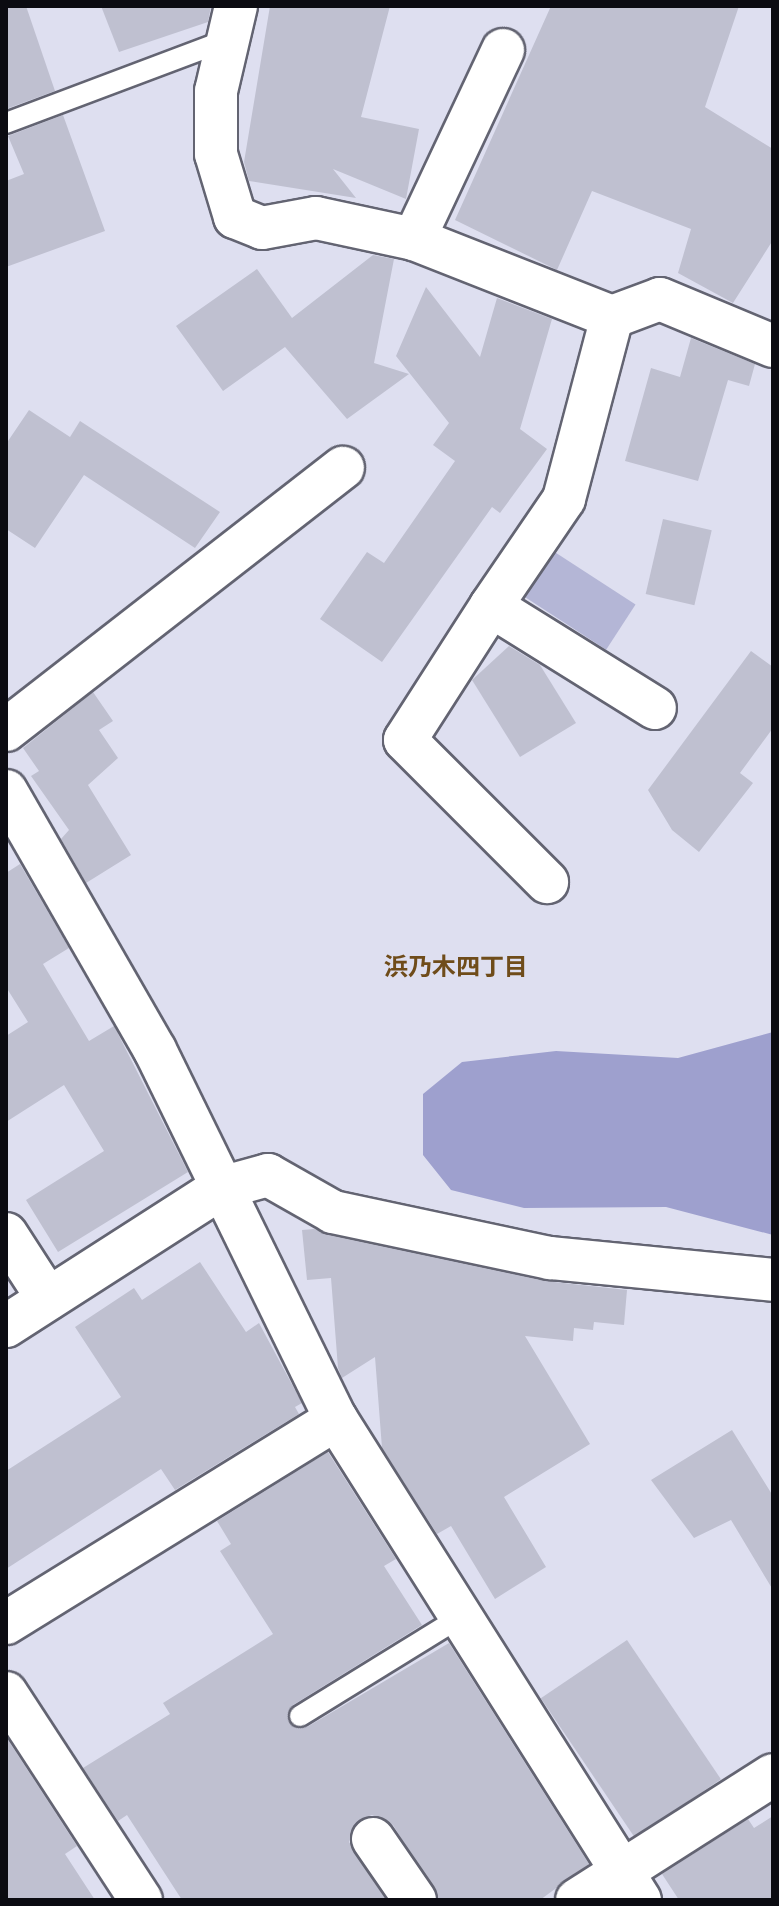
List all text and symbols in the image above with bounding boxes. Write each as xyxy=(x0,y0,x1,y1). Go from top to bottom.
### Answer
district label: 浜乃木四丁目 xyxy=(384,953,528,981)

